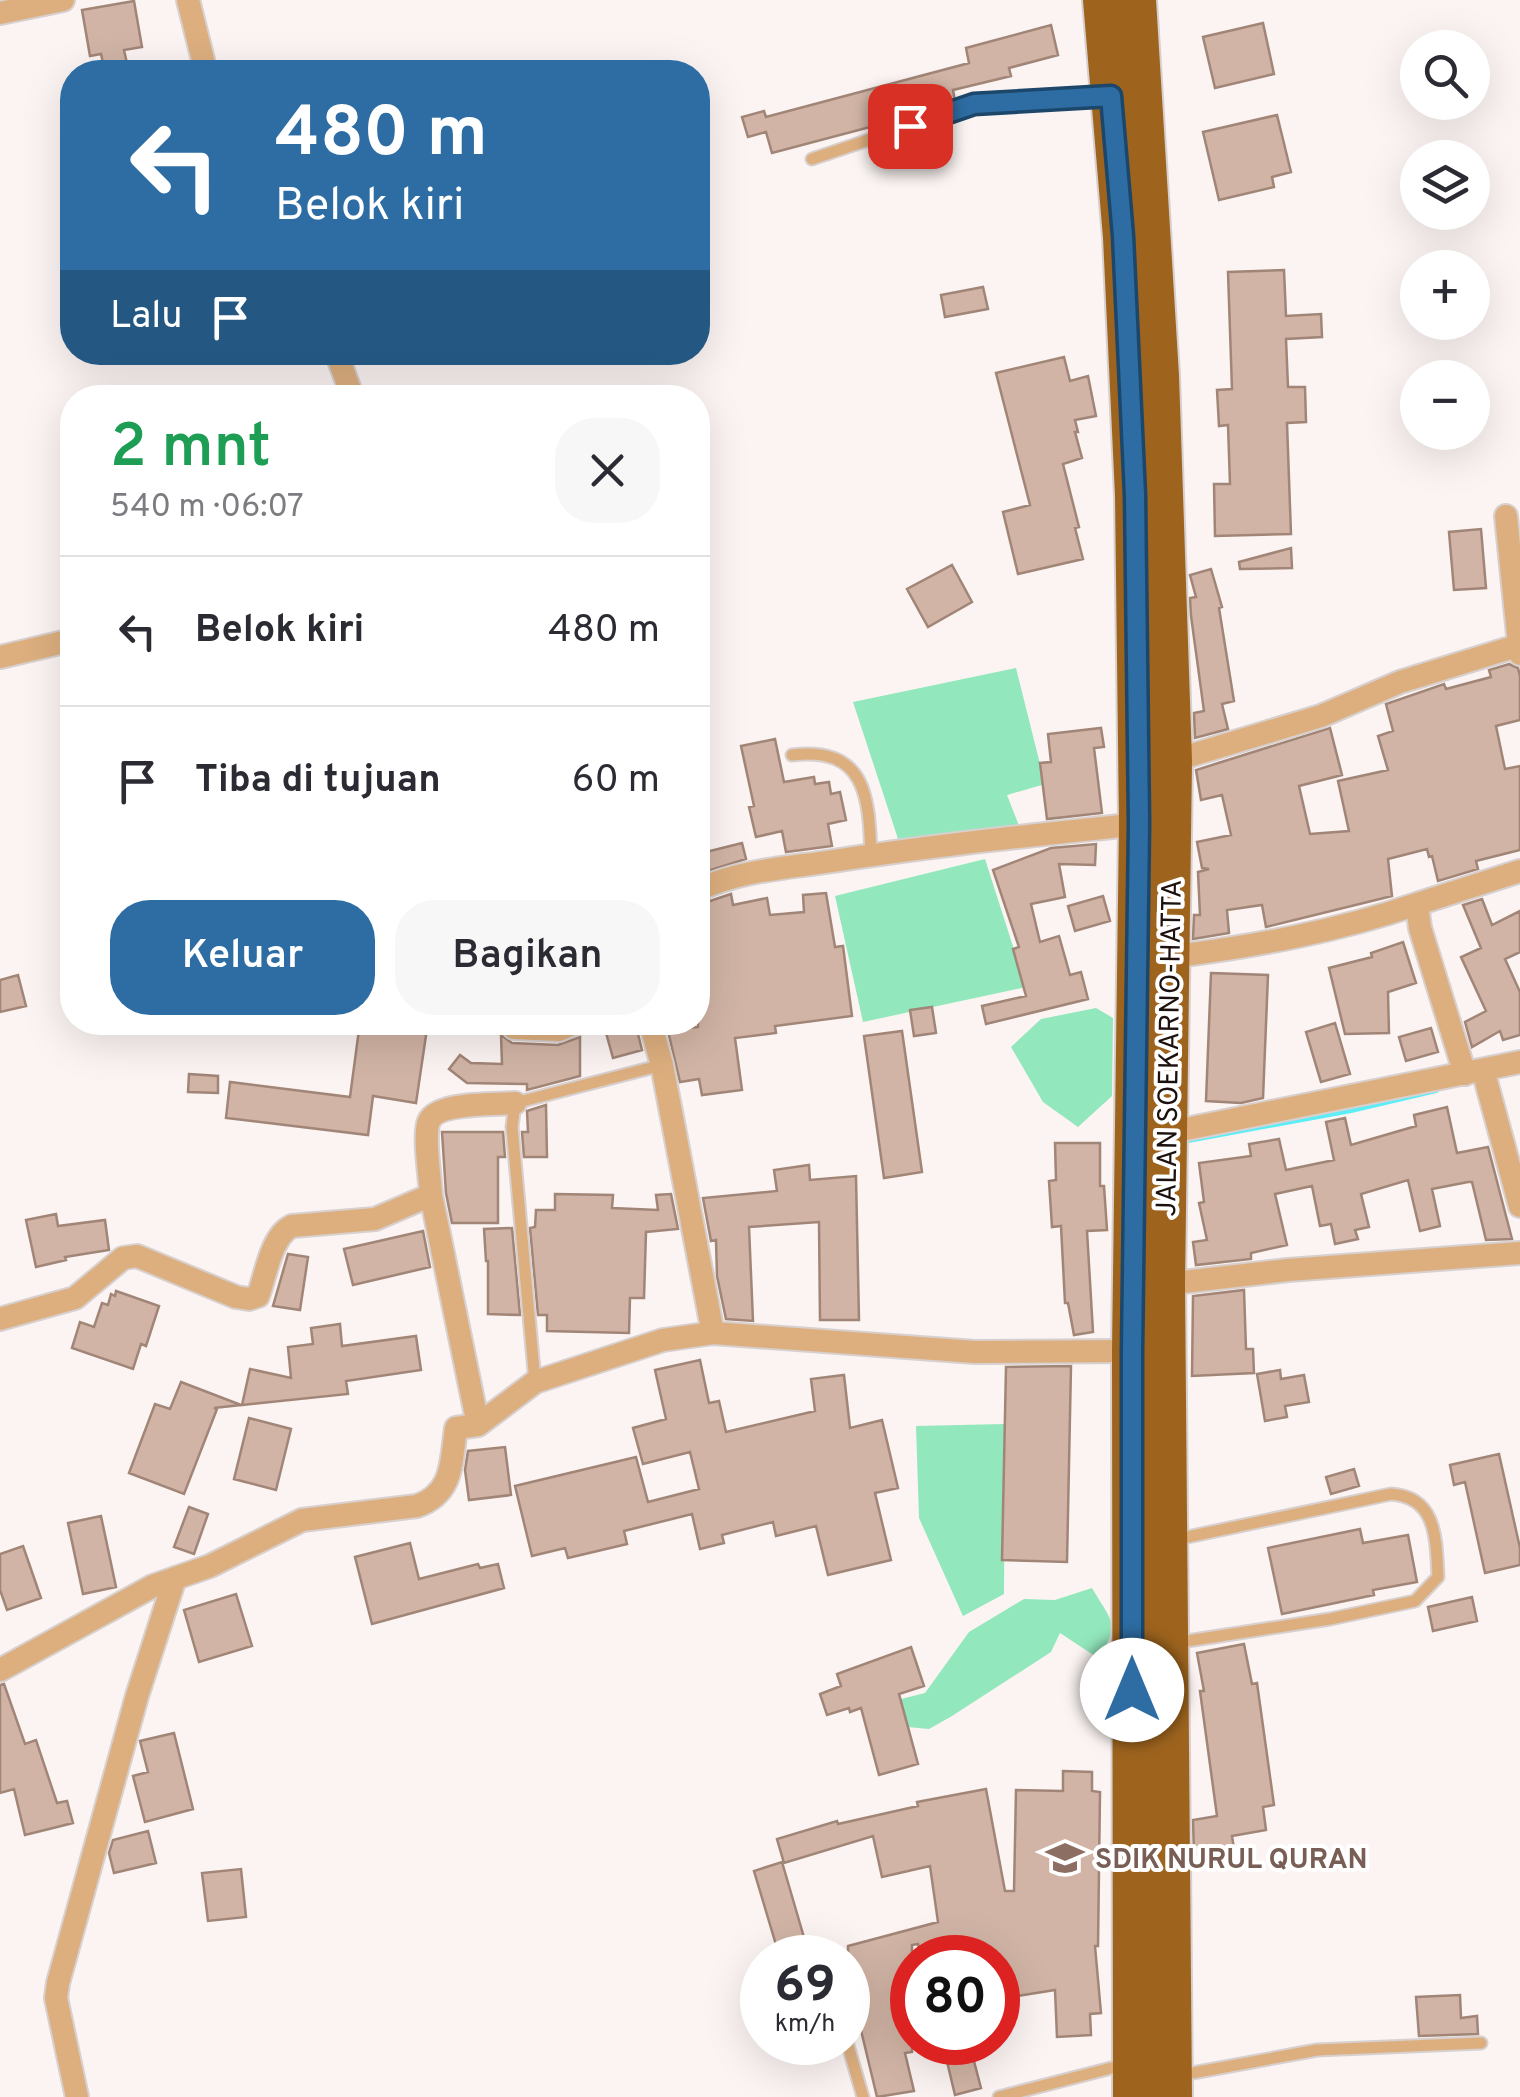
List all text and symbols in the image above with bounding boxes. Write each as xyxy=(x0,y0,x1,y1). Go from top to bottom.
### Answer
map controls xyxy=(1400,30,1490,450)
button: search xyxy=(1400,30,1490,120)
pin xyxy=(868,84,953,169)
text: 480 m xyxy=(275,92,488,181)
icon: arrive xyxy=(883,99,938,154)
icon: left xyxy=(110,100,240,230)
button: layers xyxy=(1400,140,1490,230)
text: Belok kiri xyxy=(275,179,465,236)
button: + xyxy=(1400,250,1490,340)
icon: arrive xyxy=(203,290,258,345)
text: Lalu xyxy=(110,293,183,342)
button: − xyxy=(1400,360,1490,450)
text: 2 mnt xyxy=(110,412,271,488)
button: close xyxy=(555,418,660,523)
text: 540 m · 06:07 xyxy=(110,488,304,528)
icon: left xyxy=(110,604,165,659)
text: Belok kiri xyxy=(195,607,364,656)
text: 480 m xyxy=(548,607,660,656)
icon: arrive xyxy=(110,754,165,809)
text: Tiba di tujuan xyxy=(195,757,441,806)
text: 60 m xyxy=(572,757,660,806)
street label: JALAN SOEKARNO-HATTA xyxy=(1150,879,1192,1217)
button: Keluar xyxy=(110,900,375,1015)
button: Bagikan xyxy=(395,900,660,1015)
position arrow xyxy=(1080,1638,1184,1742)
school or university icon: SDIK NURUL QURAN xyxy=(1044,1837,1086,1879)
place label: SDIK NURUL QURAN xyxy=(1095,1843,1368,1879)
speed limit sign: 80 xyxy=(890,1935,1020,2065)
text: 69 xyxy=(774,1956,836,2019)
text: km/h xyxy=(775,2009,835,2041)

